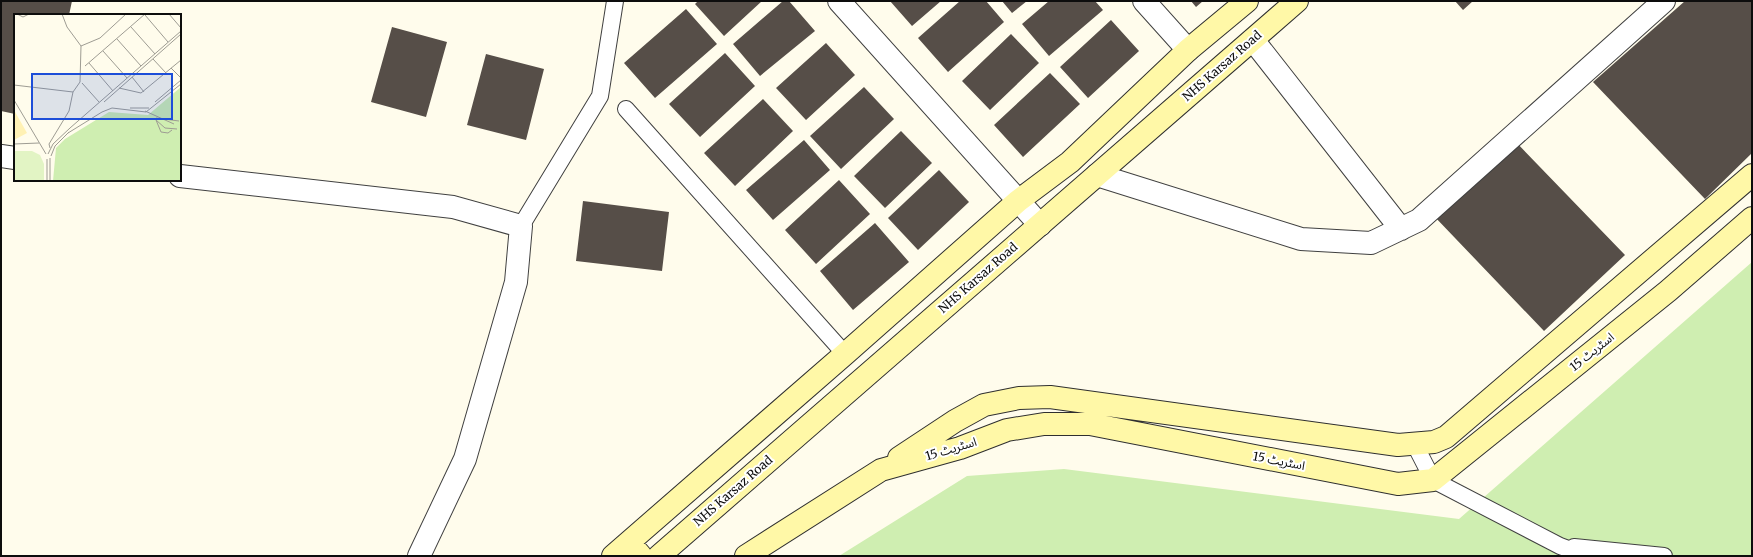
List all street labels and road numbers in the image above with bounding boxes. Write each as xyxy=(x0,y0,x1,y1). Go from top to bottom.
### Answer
street label: NHS Karsaz Road xyxy=(1179,27,1264,104)
street label: NHS Karsaz Road xyxy=(935,239,1020,316)
street label: اسٹریٹ 15 xyxy=(1566,329,1617,374)
street label: اسٹریٹ 15 xyxy=(923,434,978,463)
street label: اسٹریٹ 15 xyxy=(1252,448,1307,473)
street label: NHS Karsaz Road xyxy=(690,452,775,529)

